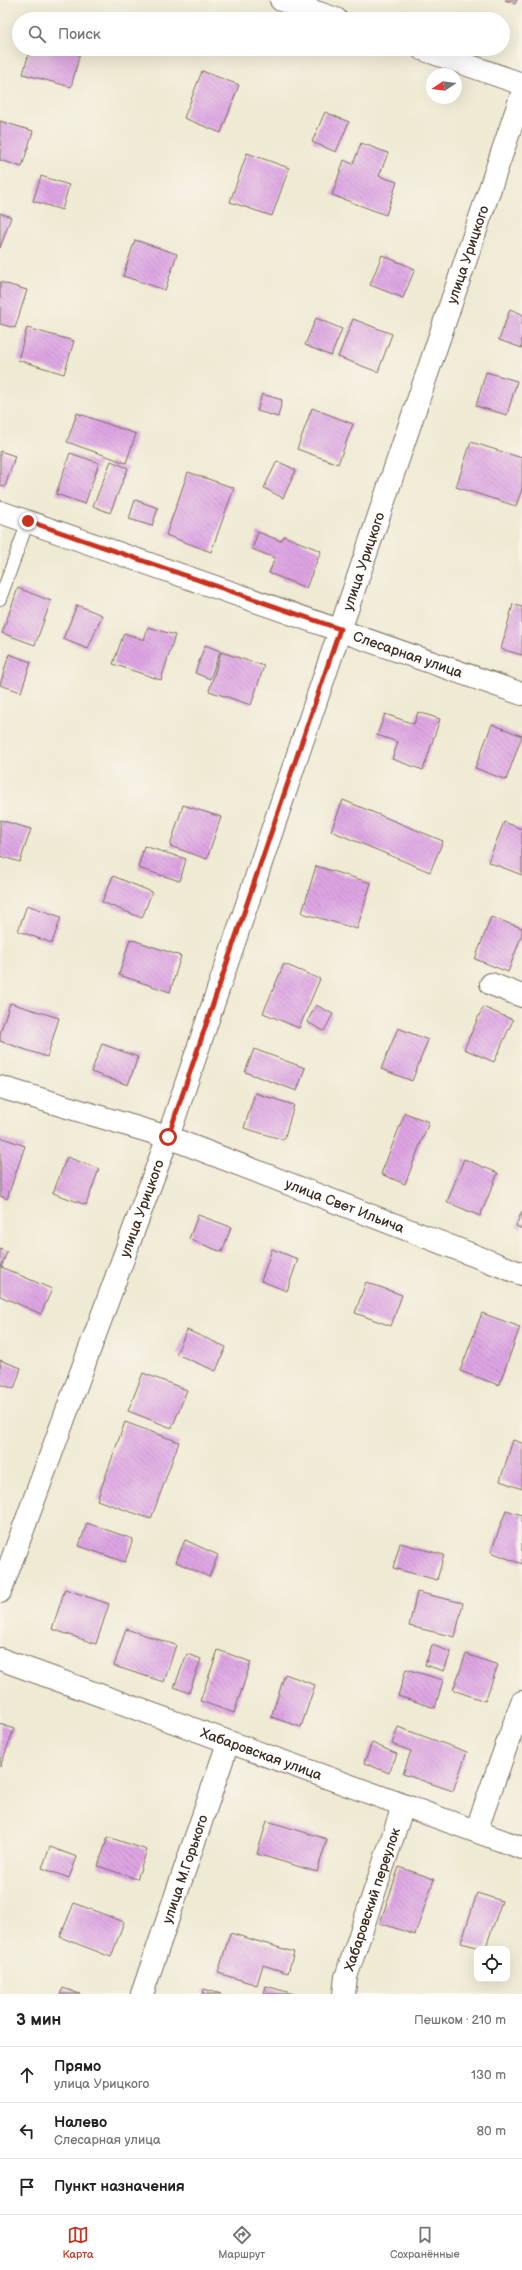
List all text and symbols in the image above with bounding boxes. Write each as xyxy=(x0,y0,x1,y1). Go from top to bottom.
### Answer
search box xyxy=(12,12,510,56)
icon: search xyxy=(26,23,48,45)
text: Поиск xyxy=(58,25,101,44)
north arrow xyxy=(426,68,462,104)
street label: улица Урицкого xyxy=(443,203,492,306)
street label: улица Урицкого xyxy=(339,510,388,613)
route end xyxy=(19,512,37,530)
street label: Слесарная улица xyxy=(351,627,466,681)
route start xyxy=(159,1128,177,1146)
street label: улица Урицкого xyxy=(116,1157,167,1259)
street label: улица Свет Ильича xyxy=(283,1175,407,1236)
street label: Хабаровская улица xyxy=(198,1724,325,1784)
street label: улица М.Горького xyxy=(158,1813,211,1926)
street label: Хабаровский переулок xyxy=(340,1825,404,1973)
map controls xyxy=(474,1946,510,1982)
button: locate xyxy=(474,1946,510,1982)
text: 3 мин xyxy=(16,2010,61,2030)
text: Пешком · 210 m xyxy=(414,2012,506,2028)
text: Прямо xyxy=(54,2057,101,2076)
icon: ahead xyxy=(16,2064,38,2086)
text: 130 m xyxy=(471,2067,506,2083)
text: улица Урицкого xyxy=(54,2076,149,2092)
text: Налево xyxy=(54,2113,107,2132)
icon: left xyxy=(16,2120,38,2142)
text: 80 m xyxy=(477,2123,506,2139)
text: Слесарная улица xyxy=(54,2132,161,2148)
icon: arrive xyxy=(16,2176,38,2198)
text: Пункт назначения xyxy=(54,2177,185,2196)
tab: Карта xyxy=(62,2224,93,2261)
tab: Маршрут xyxy=(218,2224,265,2261)
tab: Сохранённые xyxy=(390,2224,460,2261)

